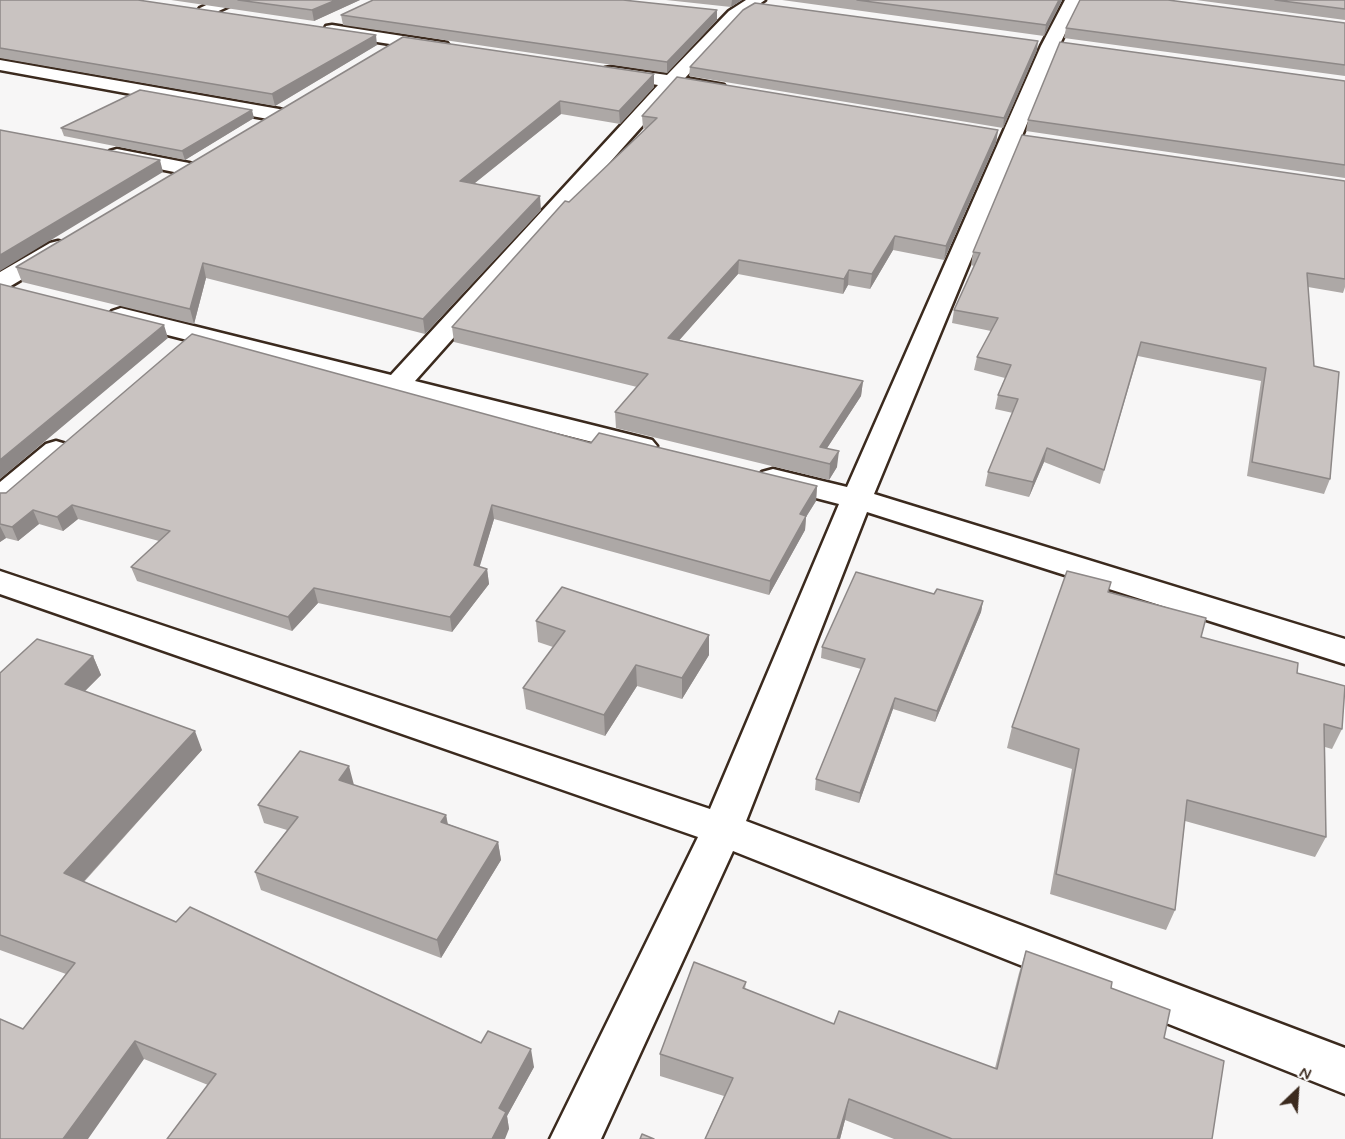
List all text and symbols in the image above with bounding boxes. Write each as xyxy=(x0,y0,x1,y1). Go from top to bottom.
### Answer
north arrow xyxy=(1267,1061,1327,1121)
text: N xyxy=(1296,1062,1314,1086)

